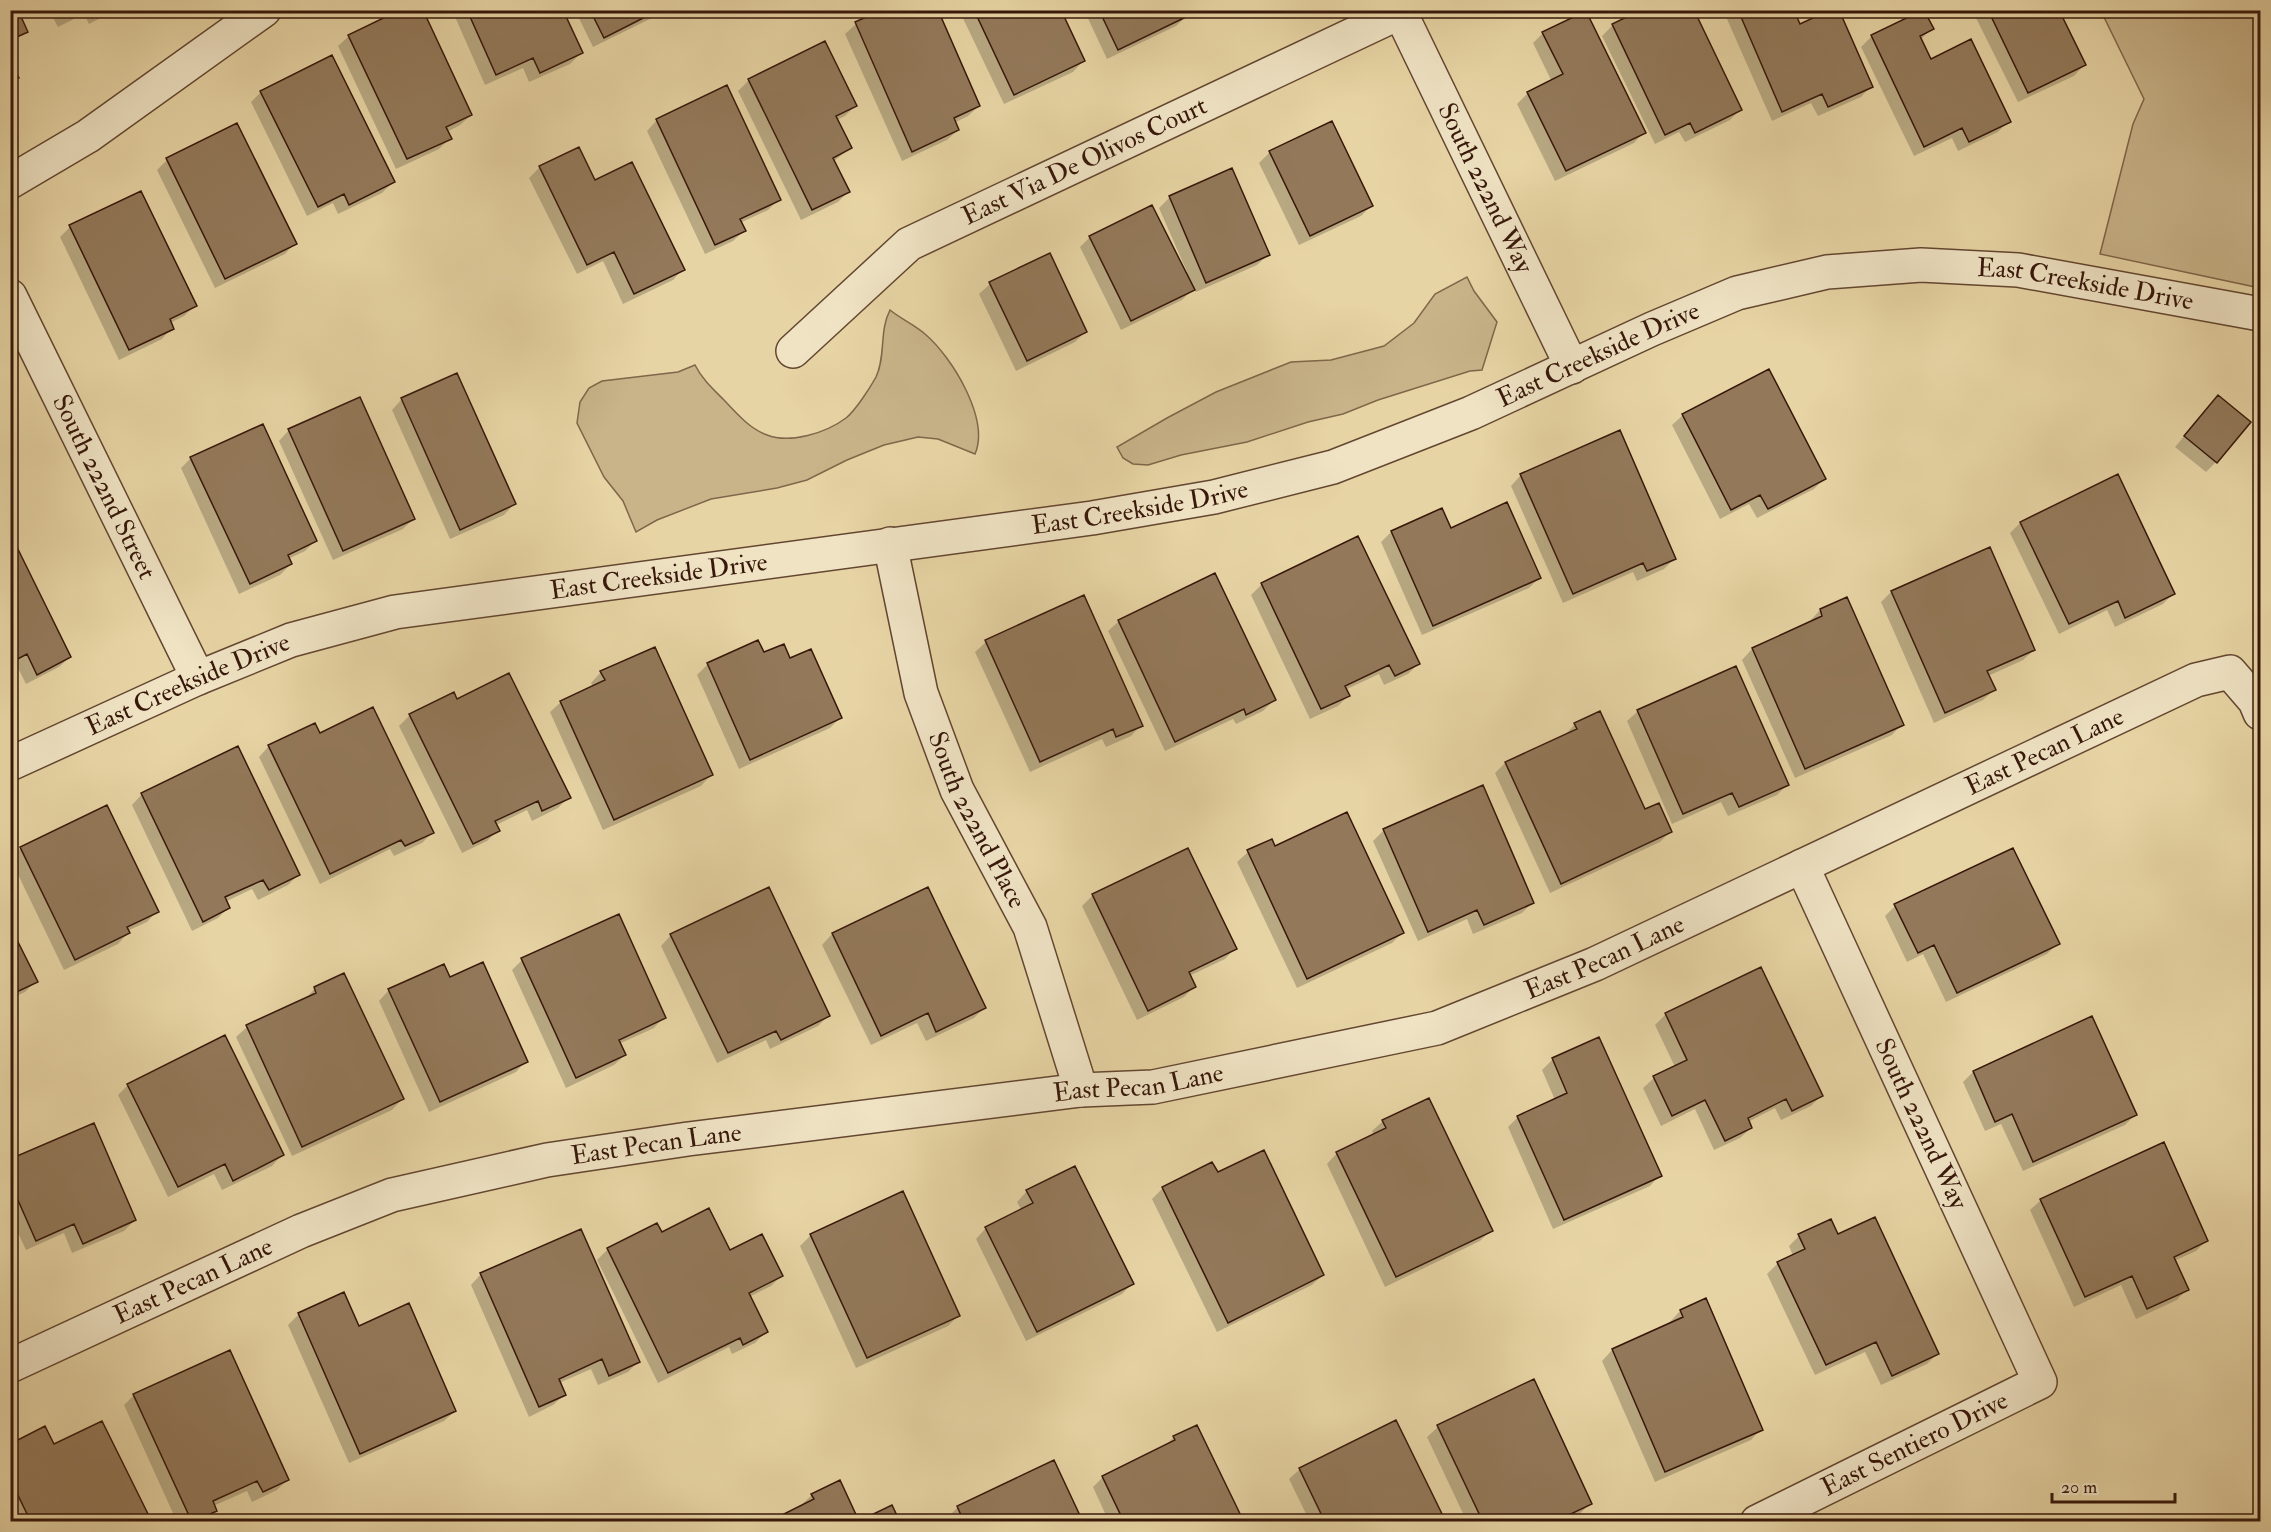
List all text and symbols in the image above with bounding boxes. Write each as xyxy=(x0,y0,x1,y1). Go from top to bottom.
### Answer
street label: East Via De Olivos Court xyxy=(957,90,1212,233)
street label: South 222nd Way xyxy=(1431,98,1540,279)
street label: East Creekside Drive xyxy=(1976,252,2196,318)
street label: East Creekside Drive xyxy=(1492,295,1704,415)
street label: South 222nd Street xyxy=(45,389,163,585)
street label: East Creekside Drive xyxy=(1030,473,1252,542)
street label: East Creekside Drive xyxy=(548,546,770,607)
street label: East Creekside Drive xyxy=(81,626,295,743)
street label: East Pecan Lane xyxy=(1960,700,2129,803)
street label: South 222nd Place xyxy=(921,727,1033,914)
street label: East Pecan Lane xyxy=(1520,908,1690,1007)
street label: South 222nd Way xyxy=(1867,1033,1975,1215)
street label: East Pecan Lane xyxy=(1051,1057,1226,1109)
street label: East Pecan Lane xyxy=(569,1116,743,1172)
street label: East Pecan Lane xyxy=(109,1230,278,1332)
street label: East Sentiero Drive xyxy=(1816,1384,2013,1504)
scale bar xyxy=(2052,1466,2175,1504)
text: 20 m xyxy=(2061,1476,2097,1499)

